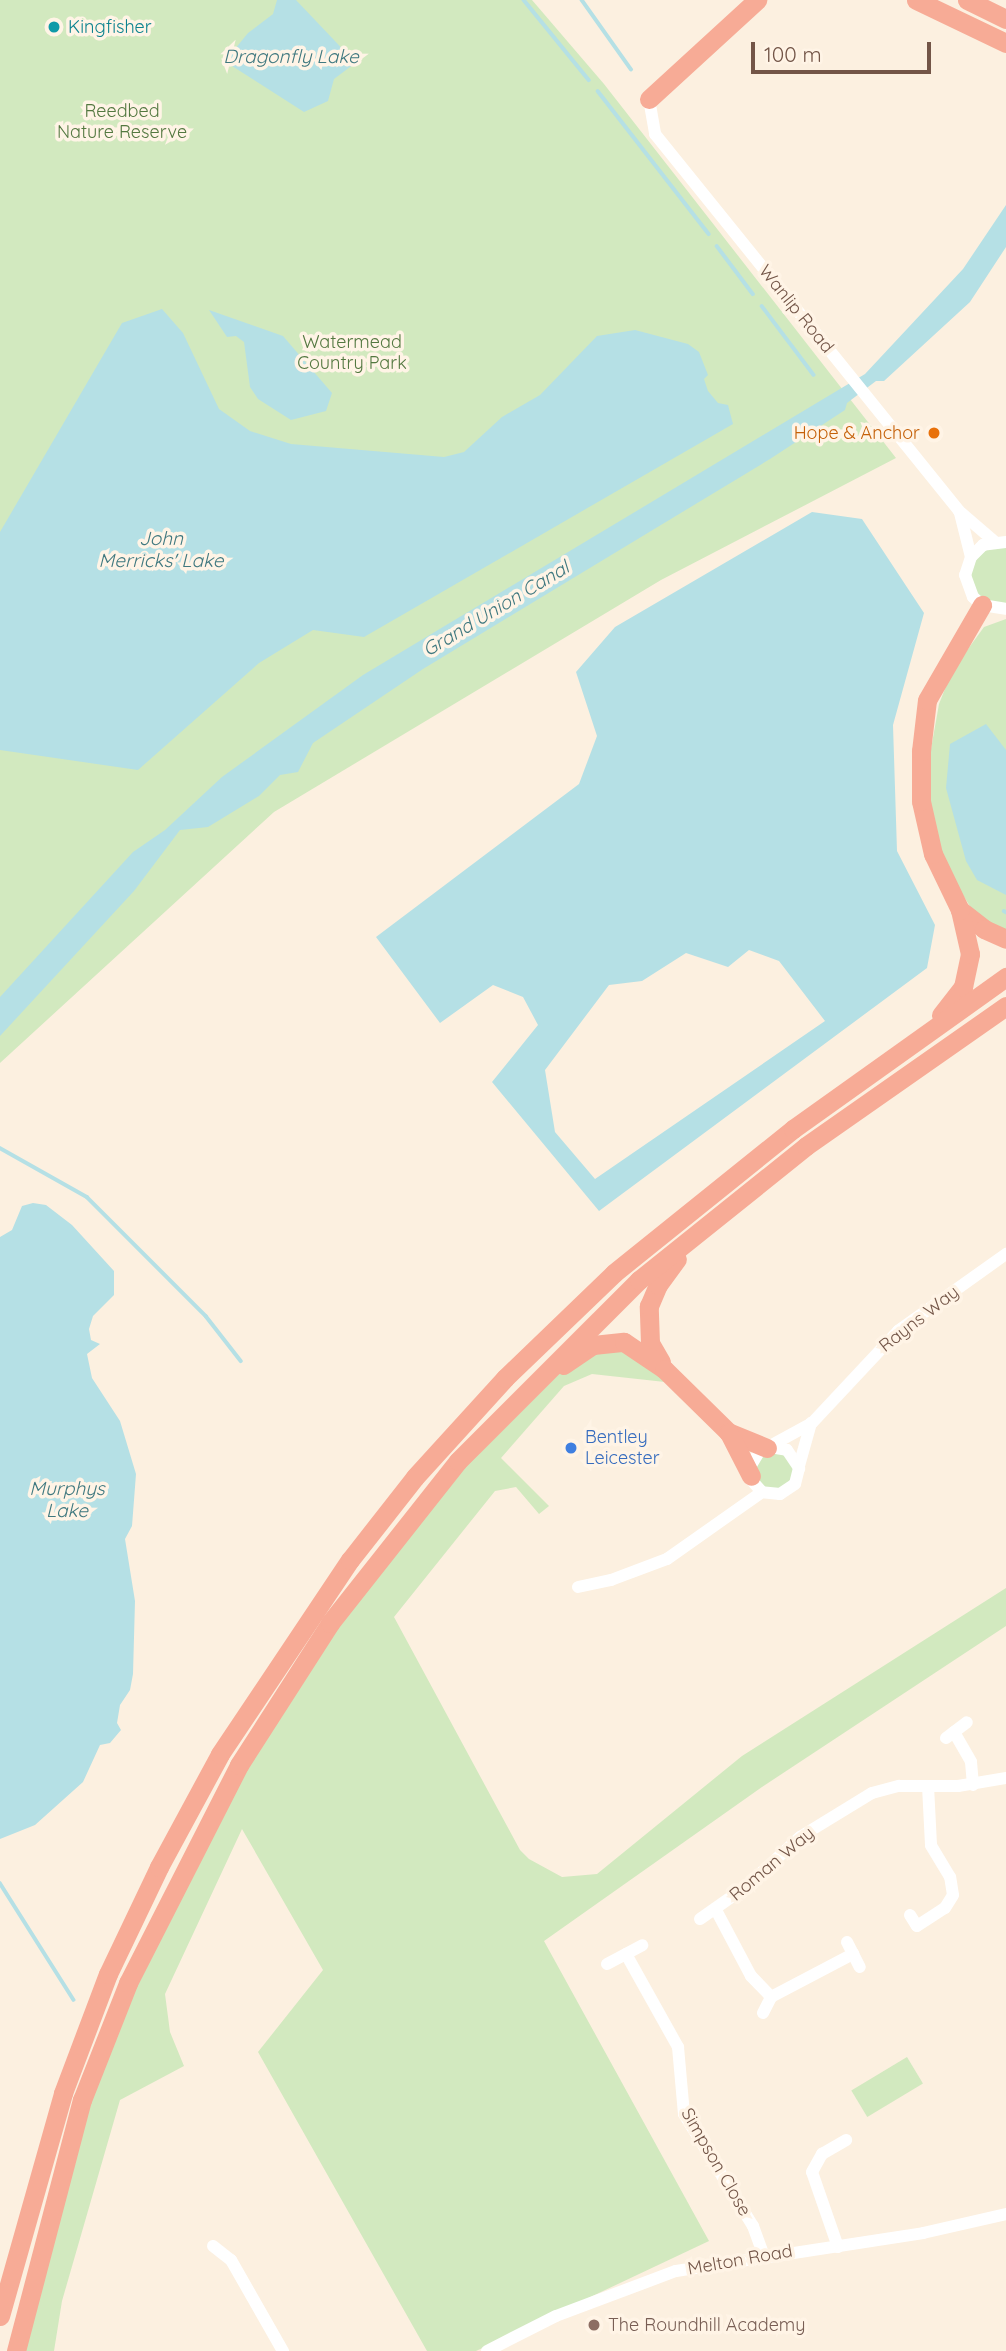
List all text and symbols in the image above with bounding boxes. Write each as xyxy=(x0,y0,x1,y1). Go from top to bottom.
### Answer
place label: Kingfisher xyxy=(68,16,152,38)
marker: Kingfisher xyxy=(46,19,62,35)
scale bar xyxy=(754,28,934,72)
text: 100 m xyxy=(764,41,822,67)
water label: Dragonfly Lake xyxy=(223,46,359,68)
park label: Reedbed Nature Reserve xyxy=(57,101,187,144)
street label: Wanlip Road xyxy=(754,261,838,357)
park label: Watermead Country Park xyxy=(297,332,407,374)
place label: Hope & Anchor xyxy=(794,422,920,444)
marker: Hope & Anchor xyxy=(926,425,942,441)
water label: John Merricks' Lake xyxy=(99,528,223,572)
water label: Grand Union Canal xyxy=(419,556,573,662)
street label: Rayns Way xyxy=(875,1281,963,1357)
place label: Bentley Leicester xyxy=(585,1427,660,1470)
marker: Bentley Leicester xyxy=(563,1440,579,1456)
water label: Murphys Lake xyxy=(29,1478,105,1522)
street label: Roman Way xyxy=(725,1822,819,1906)
street label: Simpson Close xyxy=(676,2104,756,2220)
street label: Melton Road xyxy=(686,2240,794,2280)
place label: The Roundhill Academy xyxy=(608,2314,805,2336)
marker: The Roundhill Academy xyxy=(586,2317,602,2333)

